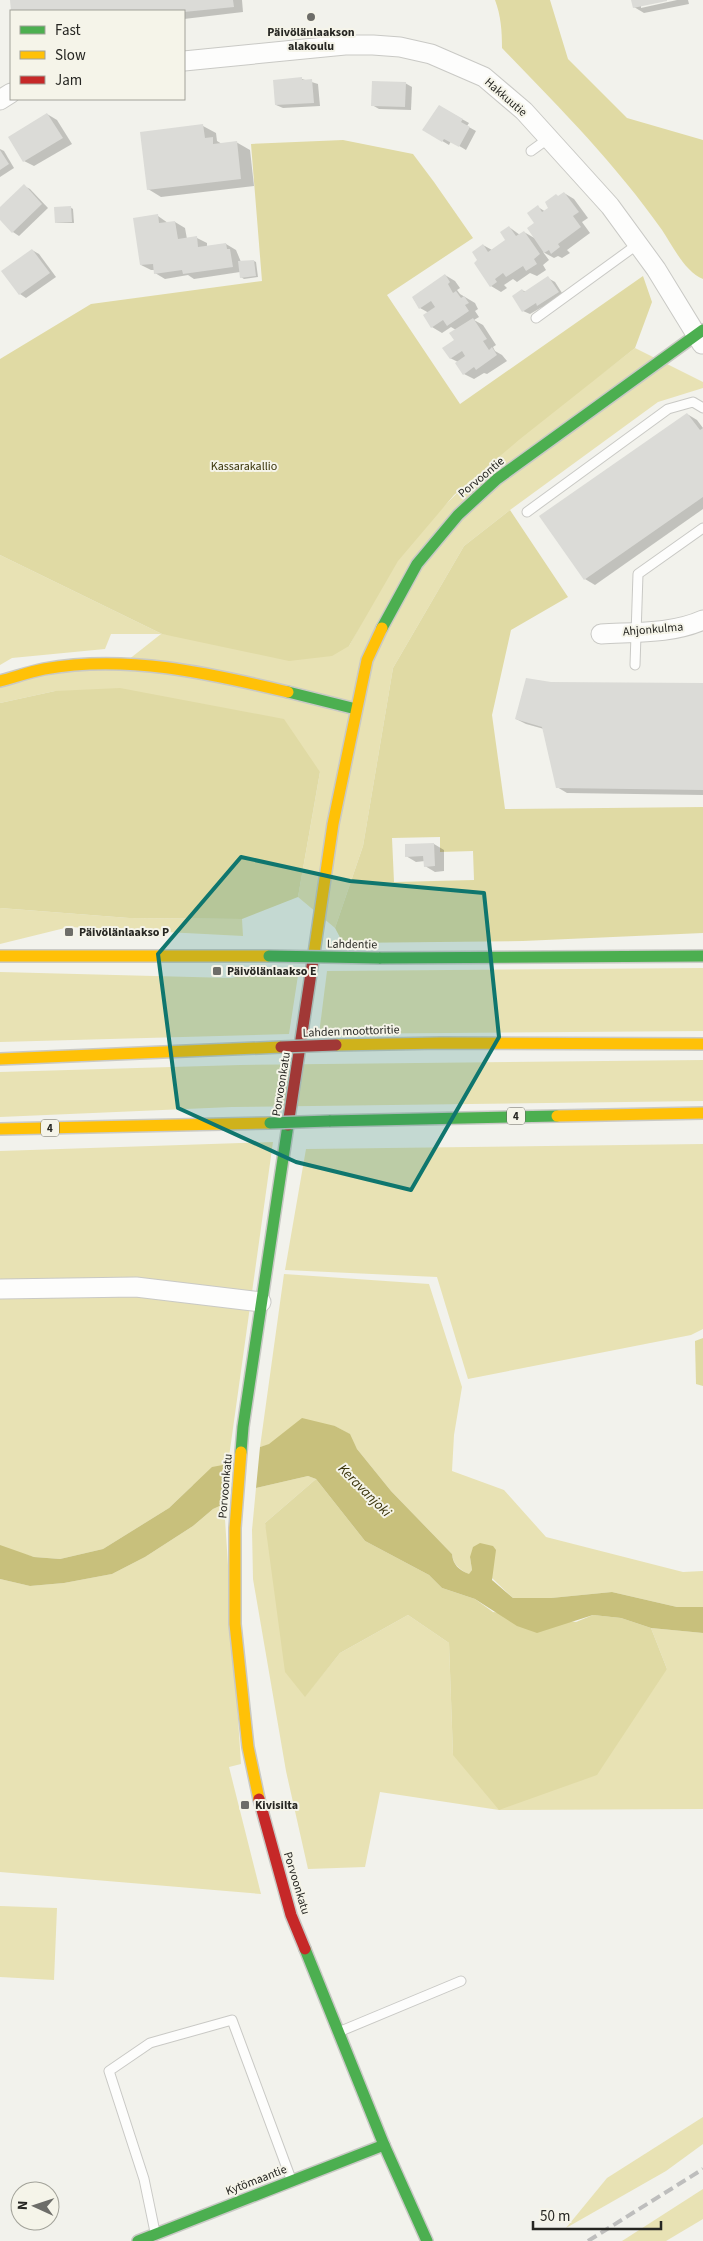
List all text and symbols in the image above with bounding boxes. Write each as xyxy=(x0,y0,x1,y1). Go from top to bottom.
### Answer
legend xyxy=(10,10,185,100)
marker: Päivölänlaakson alakoulu xyxy=(305,11,317,23)
text: Fast xyxy=(55,20,81,41)
place label: Päivölänlaakson alakoulu xyxy=(267,24,355,55)
text: Slow xyxy=(55,45,86,66)
text: Jam xyxy=(55,70,82,91)
street label: Hakkuutie xyxy=(481,74,531,121)
street label: Porvoontie xyxy=(455,453,508,502)
park label: Kassarakallio xyxy=(211,458,277,475)
street label: Ahjonkulma xyxy=(622,618,684,641)
place label: Päivölänlaakso P xyxy=(79,924,169,941)
marker: Päivölänlaakso P xyxy=(63,926,75,938)
street label: Lahdentie xyxy=(327,936,377,953)
place label: Päivölänlaakso E xyxy=(227,963,316,980)
marker: Päivölänlaakso E xyxy=(211,965,223,977)
street label: Lahden moottoritie xyxy=(302,1021,400,1042)
street label: Porvoonkatu xyxy=(268,1051,295,1117)
road number: 4 xyxy=(507,1108,525,1124)
road number: 4 xyxy=(41,1120,59,1136)
street label: Porvoonkatu xyxy=(214,1453,237,1519)
water label: Keravanjoki xyxy=(333,1460,396,1522)
place label: Kivisilta xyxy=(255,1797,298,1814)
marker: Kivisilta xyxy=(239,1799,251,1811)
street label: Porvoonkatu xyxy=(279,1850,314,1917)
street label: Kytömaantie xyxy=(223,2161,289,2200)
north arrow xyxy=(10,2181,60,2231)
scale bar xyxy=(533,2198,660,2230)
text: N xyxy=(13,2200,33,2211)
text: 50 m xyxy=(540,2206,570,2227)

